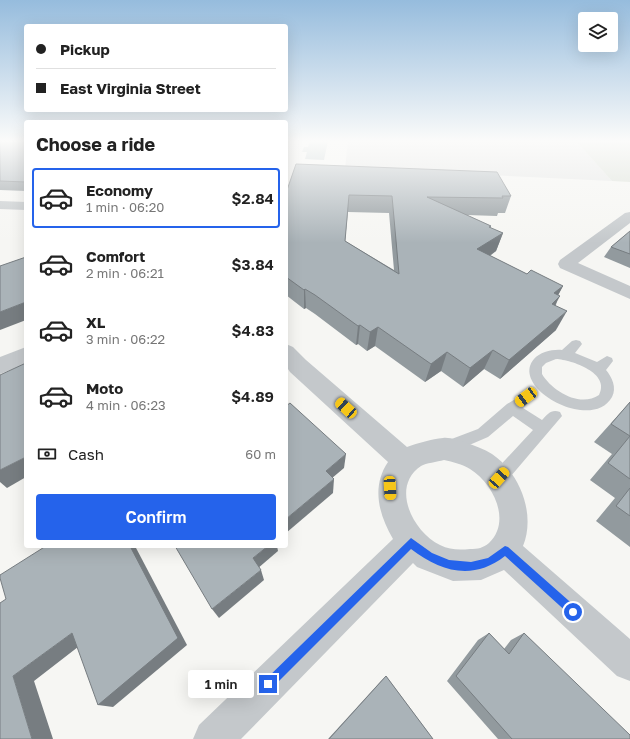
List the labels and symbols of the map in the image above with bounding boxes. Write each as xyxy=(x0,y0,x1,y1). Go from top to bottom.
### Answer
car xyxy=(513,385,539,409)
car xyxy=(333,396,359,420)
car xyxy=(487,465,511,491)
car xyxy=(383,476,397,500)
route start xyxy=(564,603,582,621)
callout: 1 min xyxy=(188,670,254,698)
route end xyxy=(259,675,277,693)

